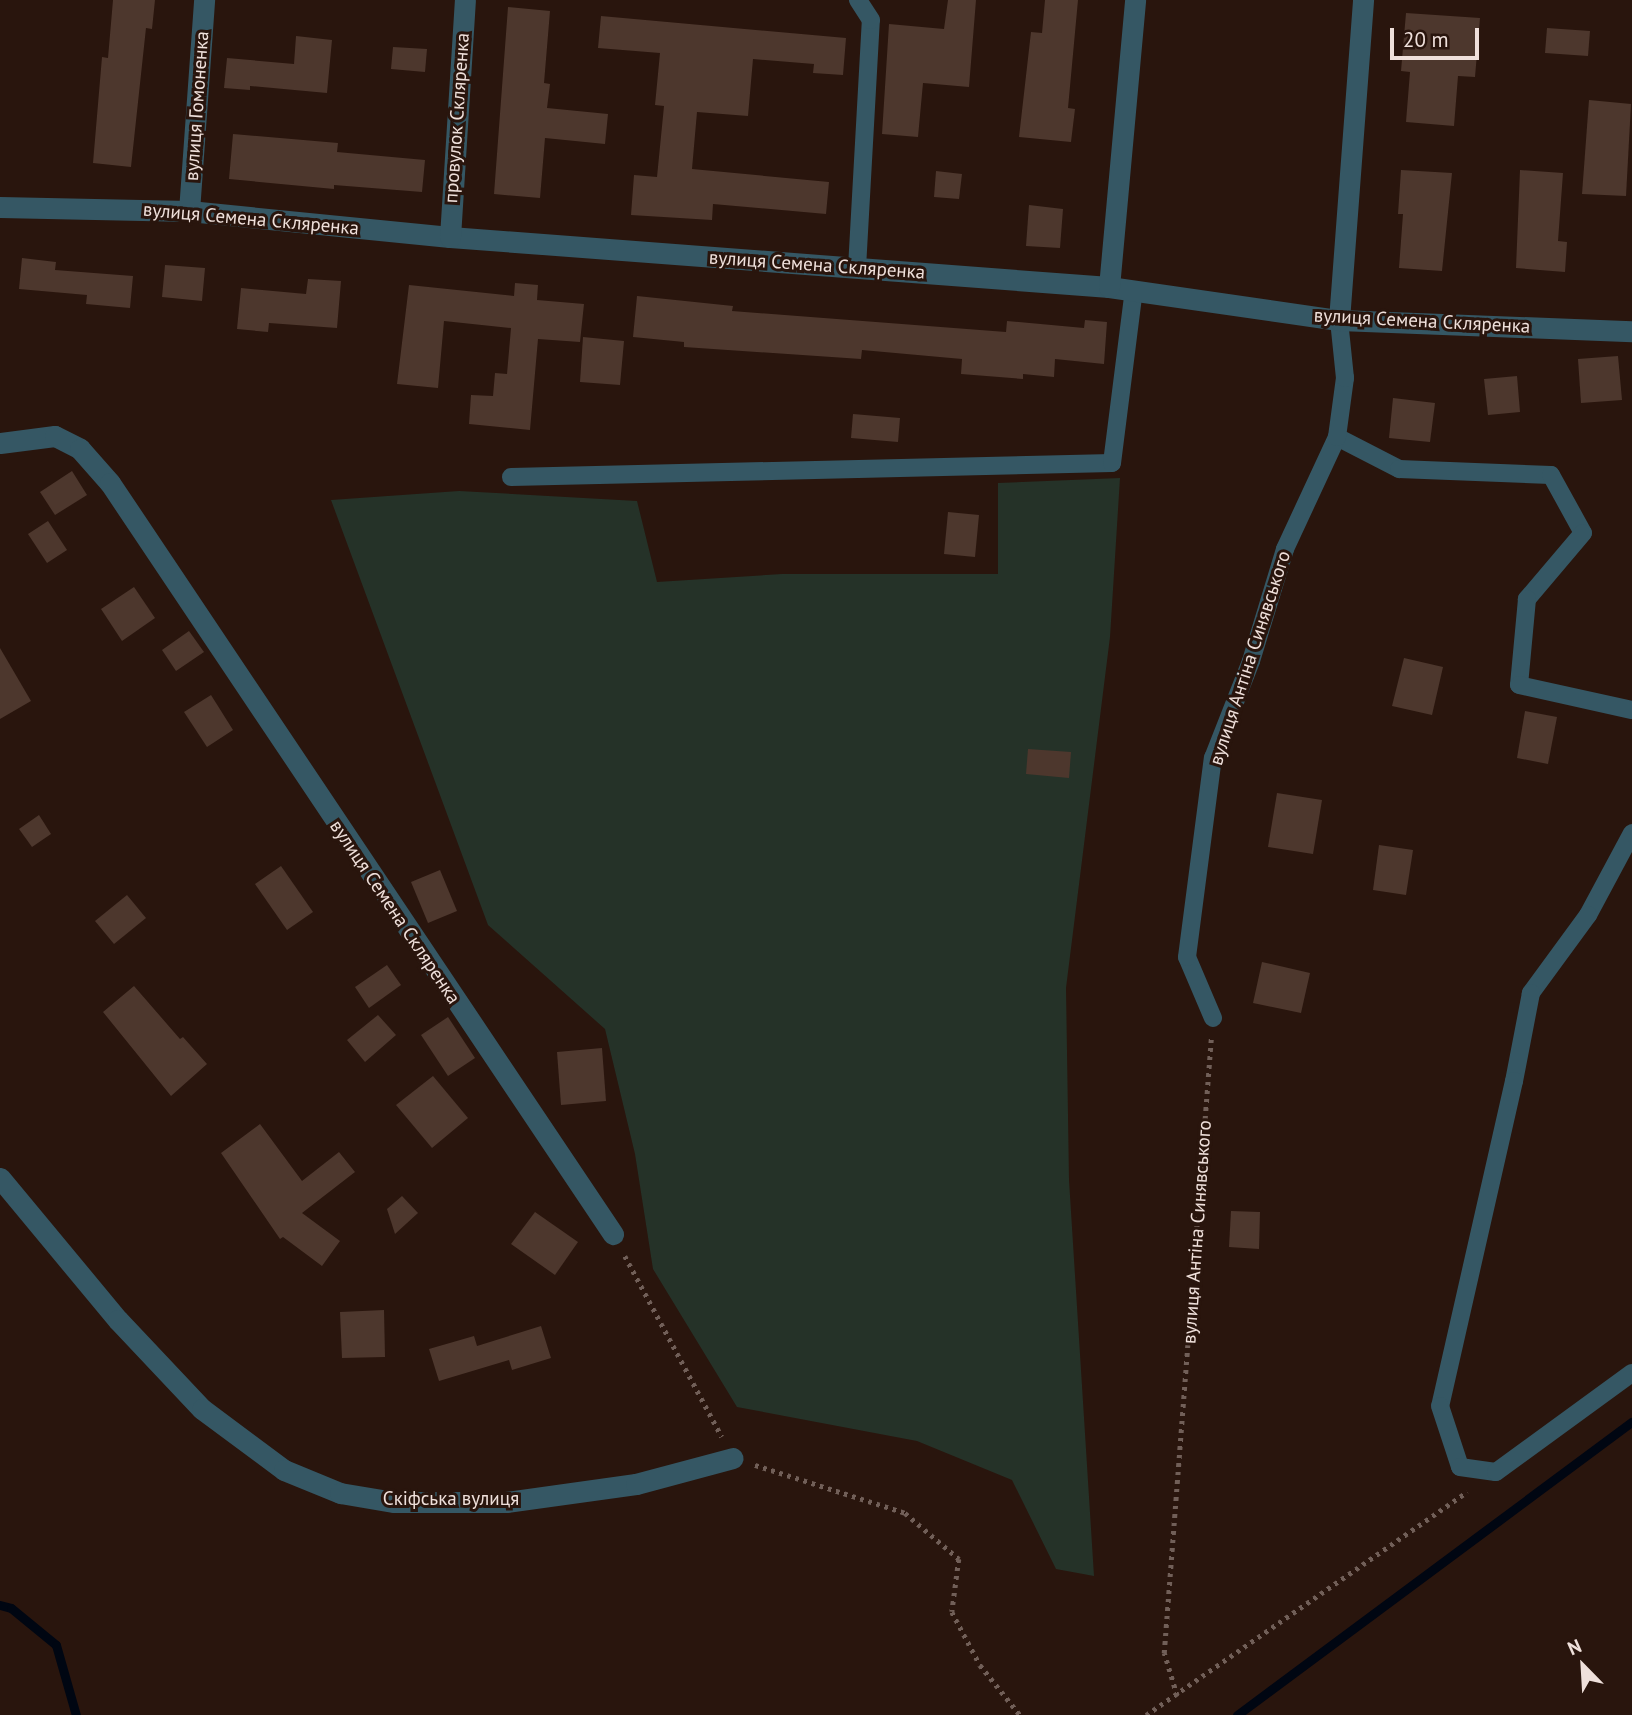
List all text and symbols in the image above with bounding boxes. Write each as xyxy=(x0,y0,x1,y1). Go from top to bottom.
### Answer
scale bar xyxy=(1394,14,1483,58)
text: 20 m xyxy=(1403,26,1449,53)
street label: вулиця Гомоненка xyxy=(180,30,214,182)
street label: провулок Скляренка xyxy=(440,32,474,204)
street label: вулиця Семена Скляренка xyxy=(142,198,360,240)
street label: вулиця Семена Скляренка xyxy=(708,246,926,284)
street label: вулиця Семена Скляренка xyxy=(1313,304,1531,338)
street label: вулиця Антіна Синявського xyxy=(1204,548,1296,768)
street label: вулиця Семена Скляренка xyxy=(325,816,465,1008)
street label: вулиця Антіна Синявського xyxy=(1178,1119,1216,1345)
street label: Скіфська вулиця xyxy=(383,1488,519,1510)
north arrow xyxy=(1548,1631,1618,1701)
text: N xyxy=(1564,1633,1585,1660)

